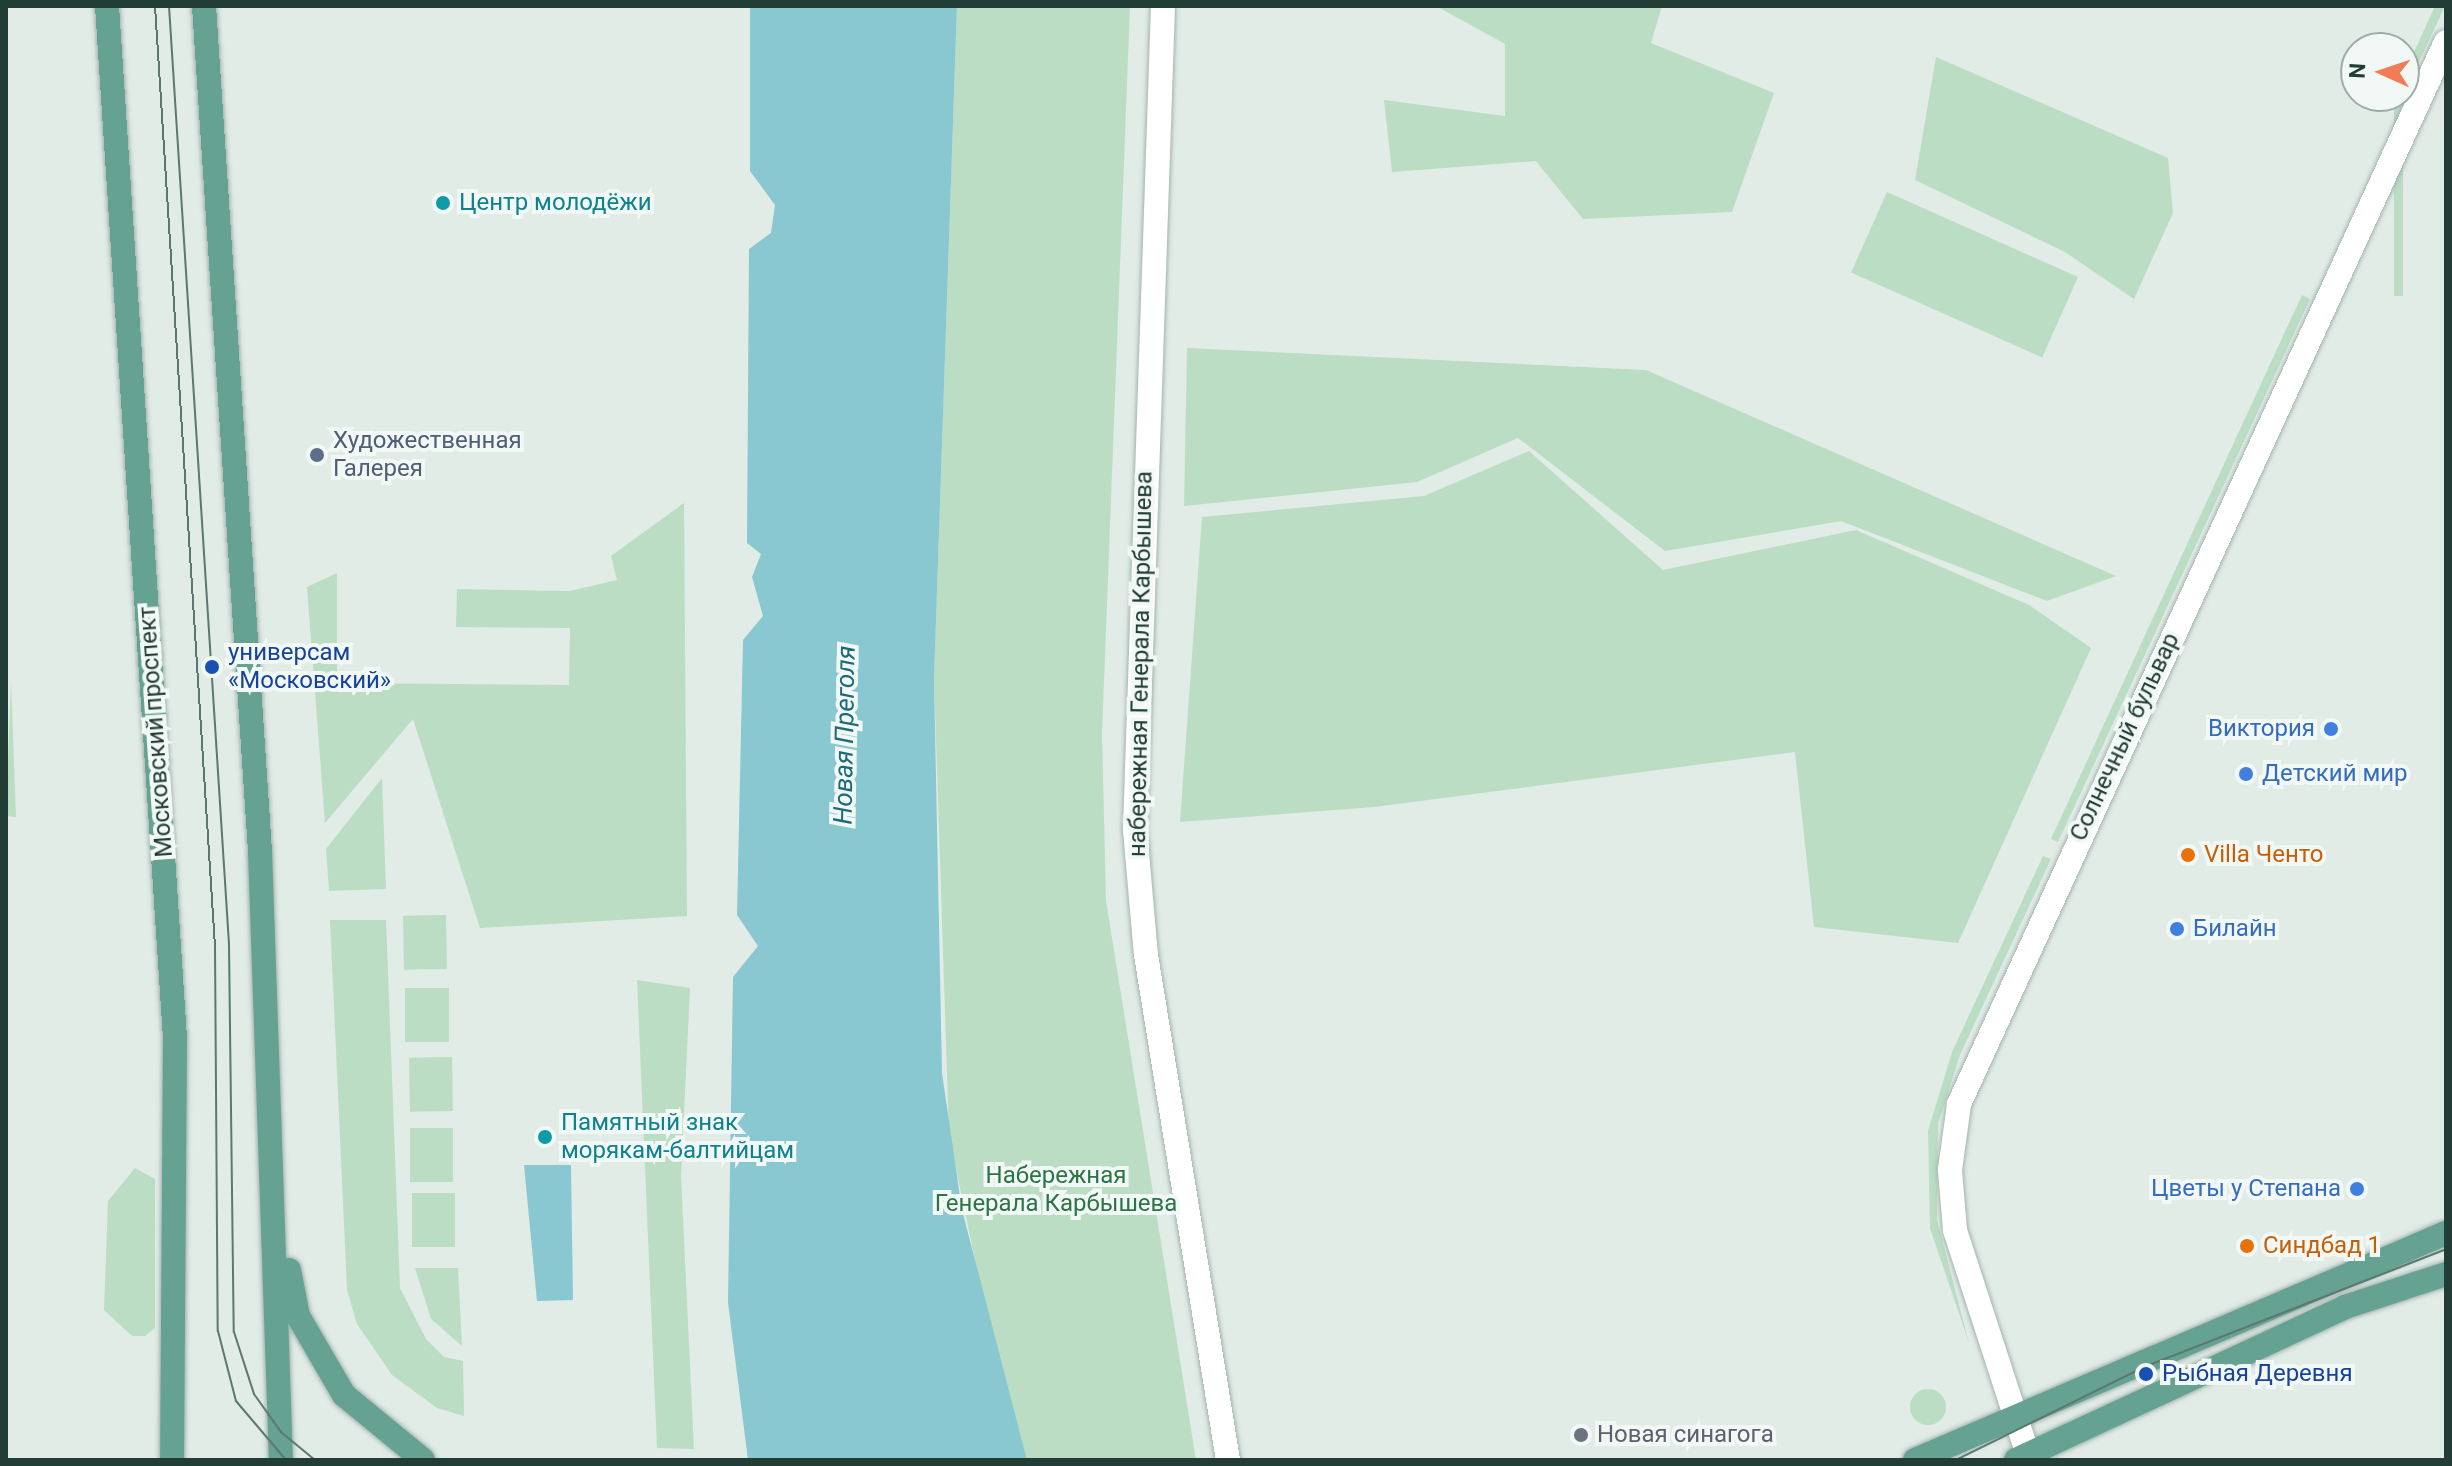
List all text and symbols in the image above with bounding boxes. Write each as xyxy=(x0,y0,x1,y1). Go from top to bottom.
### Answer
north arrow xyxy=(2340,32,2420,112)
text: N xyxy=(2345,62,2370,79)
place label: Центр молодёжи xyxy=(459,189,652,217)
marker: Центр молодёжи xyxy=(434,194,452,212)
place label: Художественная Галерея xyxy=(333,427,522,483)
marker: Художественная Галерея xyxy=(308,446,326,464)
street label: набережная Генерала Карбышева xyxy=(1123,471,1159,857)
street label: Московский проспект xyxy=(133,606,179,858)
street label: Солнечный бульвар xyxy=(2064,628,2186,846)
place label: универсам «Московский» xyxy=(228,639,391,695)
water label: Новая Преголя xyxy=(828,645,862,825)
marker: универсам «Московский» xyxy=(203,658,221,676)
place label: Виктория xyxy=(2208,715,2315,743)
marker: Виктория xyxy=(2322,720,2340,738)
place label: Детский мир xyxy=(2262,760,2408,788)
marker: Детский мир xyxy=(2237,765,2255,783)
place label: Villa Ченто xyxy=(2204,841,2324,869)
marker: Villa Ченто xyxy=(2179,846,2197,864)
place label: Билайн xyxy=(2193,915,2277,943)
marker: Билайн xyxy=(2168,920,2186,938)
place label: Памятный знак морякам-балтийцам xyxy=(561,1109,794,1165)
marker: Памятный знак морякам-балтийцам xyxy=(536,1128,554,1146)
park label: Набережная Генерала Карбышева xyxy=(935,1162,1177,1218)
place label: Цветы у Степана xyxy=(2151,1175,2341,1203)
marker: Цветы у Степана xyxy=(2348,1180,2366,1198)
place label: Синдбад 1 xyxy=(2263,1232,2381,1260)
marker: Синдбад 1 xyxy=(2238,1237,2256,1255)
place label: Рыбная Деревня xyxy=(2162,1360,2353,1388)
marker: Рыбная Деревня xyxy=(2137,1365,2155,1383)
place label: Новая синагога xyxy=(1597,1421,1774,1449)
marker: Новая синагога xyxy=(1572,1426,1590,1444)

